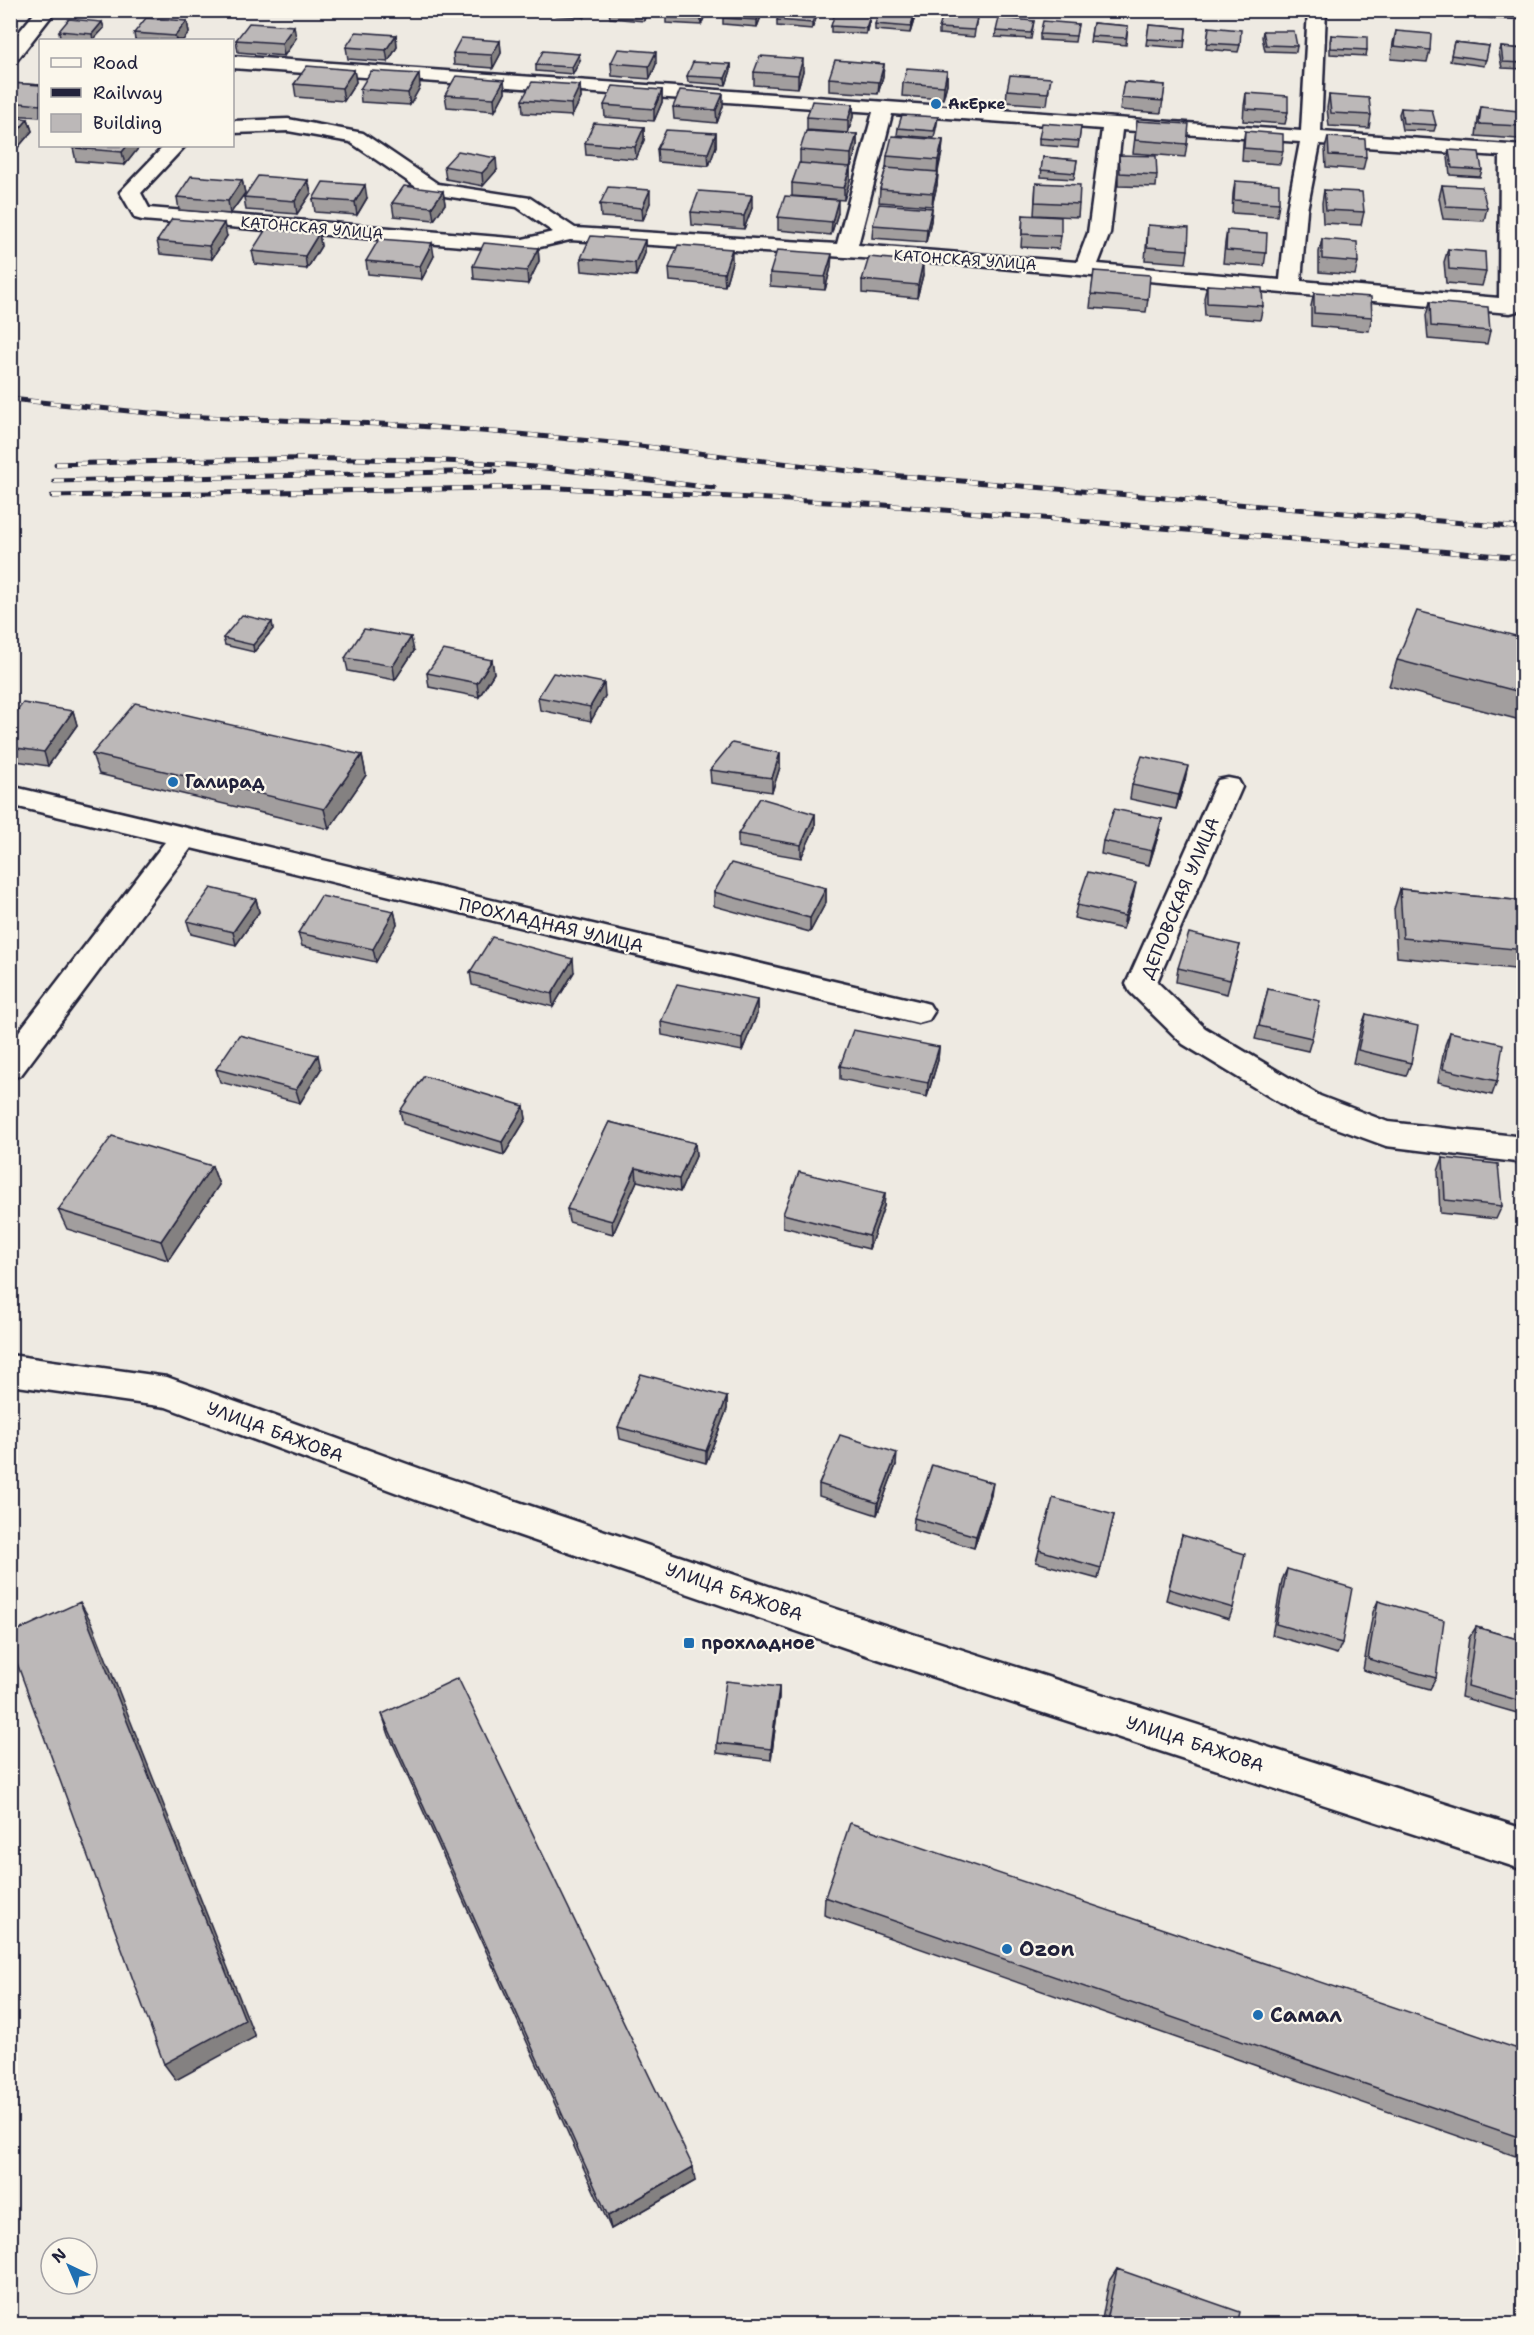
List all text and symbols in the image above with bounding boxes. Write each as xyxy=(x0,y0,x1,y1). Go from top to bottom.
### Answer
legend xyxy=(39,39,234,147)
text: Road xyxy=(93,51,138,75)
text: Railway xyxy=(93,81,163,105)
place label: АкЕрке xyxy=(948,94,1006,114)
marker: АкЕрке xyxy=(929,97,943,111)
text: Building xyxy=(93,111,162,135)
street label: КАТОНСКАЯ УЛИЦА xyxy=(240,212,384,244)
street label: КАТОНСКАЯ УЛИЦА xyxy=(893,245,1037,275)
place label: Галирад xyxy=(185,770,265,794)
marker: Галирад xyxy=(166,775,180,789)
street label: ДЕПОВСКАЯ УЛИЦА xyxy=(1135,813,1225,983)
street label: ПРОХЛАДНАЯ УЛИЦА xyxy=(456,892,646,958)
street label: УЛИЦА БАЖОВА xyxy=(203,1396,347,1468)
street label: УЛИЦА БАЖОВА xyxy=(662,1557,806,1627)
place label: прохладное xyxy=(701,1631,815,1655)
marker: прохладное xyxy=(682,1636,696,1650)
street label: УЛИЦА БАЖОВА xyxy=(1123,1710,1267,1778)
place label: Ozon xyxy=(1019,1935,1074,1963)
marker: Ozon xyxy=(1000,1942,1014,1956)
place label: Самал xyxy=(1270,2001,1342,2029)
marker: Самал xyxy=(1251,2008,1265,2022)
north arrow xyxy=(39,2236,99,2296)
text: N xyxy=(47,2244,71,2268)

